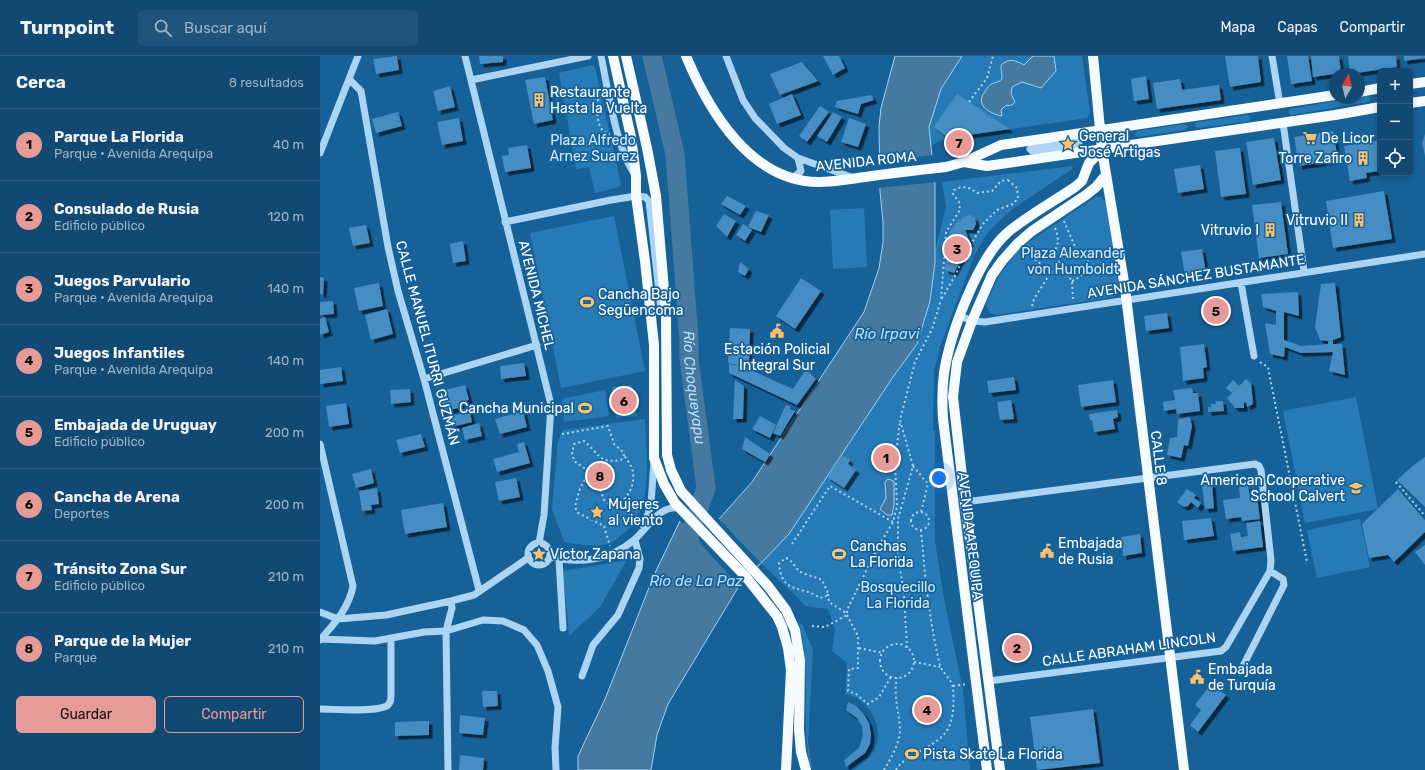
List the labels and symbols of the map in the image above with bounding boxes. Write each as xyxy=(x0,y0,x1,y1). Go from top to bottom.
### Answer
north arrow xyxy=(1329,68,1365,104)
place label: Restaurante Hasta la Vuelta xyxy=(550,84,647,117)
building icon: Restaurante Hasta la Vuelta xyxy=(531,92,547,108)
pin: 7 xyxy=(946,128,972,158)
place label: General José Artigas xyxy=(1079,128,1161,161)
supermarket icon: De Licor xyxy=(1302,130,1318,146)
place label: De Licor xyxy=(1321,130,1375,147)
park label: Plaza Alfredo Arnez Suarez xyxy=(550,132,636,165)
place icon: General José Artigas xyxy=(1060,136,1076,152)
street label: AVENIDA ROMA xyxy=(815,148,918,175)
place label: Torre Zafiro xyxy=(1278,150,1352,167)
building icon: Torre Zafiro xyxy=(1355,150,1371,166)
place label: Vitruvio II xyxy=(1286,212,1348,229)
building icon: Vitruvio II xyxy=(1351,212,1367,228)
place label: Vitruvio I xyxy=(1201,222,1259,239)
building icon: Vitruvio I xyxy=(1262,222,1278,238)
pin: 3 xyxy=(944,234,970,264)
street label: CALLE MANUEL ITURRI GUZMÁN xyxy=(392,239,464,447)
street label: AVENIDA MICHEL xyxy=(515,239,558,352)
park label: Plaza Alexander von Humboldt xyxy=(1021,245,1126,278)
street label: AVENIDA SÁNCHEZ BUSTAMANTE xyxy=(1086,250,1306,302)
place label: Cancha Bajo Següencoma xyxy=(598,286,684,319)
sports icon: Cancha Bajo Següencoma xyxy=(579,294,595,310)
pin: 5 xyxy=(1203,296,1229,326)
public building icon: Estación Policial Integral Sur xyxy=(769,323,785,339)
water label: Río Irpavi xyxy=(854,325,920,343)
water label: Río Choqueyapu xyxy=(679,330,709,446)
place label: Estación Policial Integral Sur xyxy=(724,341,830,374)
pin: 6 xyxy=(611,386,637,416)
place label: Cancha Municipal xyxy=(459,400,574,417)
sports icon: Cancha Municipal xyxy=(577,400,593,416)
street label: CALLE 8 xyxy=(1147,430,1170,487)
pin: 1 xyxy=(873,443,899,473)
pin: 8 xyxy=(587,461,613,491)
your location xyxy=(929,468,949,488)
street label: AVENIDA AREQUIPA xyxy=(954,471,987,602)
place label: American Cooperative School Calvert xyxy=(1201,472,1346,505)
school or university icon: American Cooperative School Calvert xyxy=(1348,480,1364,496)
place label: Mujeres al viento xyxy=(608,496,663,529)
place icon: Mujeres al viento xyxy=(589,504,605,520)
place label: Embajada de Rusia xyxy=(1058,535,1122,568)
place label: Canchas La Florida xyxy=(850,538,913,571)
public building icon: Embajada de Rusia xyxy=(1039,543,1055,559)
place icon: Víctor Zapana xyxy=(531,546,547,562)
place label: Víctor Zapana xyxy=(550,546,641,563)
sports icon: Canchas La Florida xyxy=(831,546,847,562)
water label: Río de La Paz xyxy=(649,572,743,590)
park label: Bosquecillo La Florida xyxy=(860,579,936,612)
street label: CALLE ABRAHAM LINCOLN xyxy=(1041,629,1217,670)
pin: 2 xyxy=(1004,633,1030,663)
place label: Embajada de Turquía xyxy=(1208,661,1276,694)
public building icon: Embajada de Turquía xyxy=(1189,669,1205,685)
pin: 4 xyxy=(914,695,940,725)
sports icon: Pista Skate La Florida xyxy=(904,746,920,762)
place label: Pista Skate La Florida xyxy=(923,746,1063,763)

